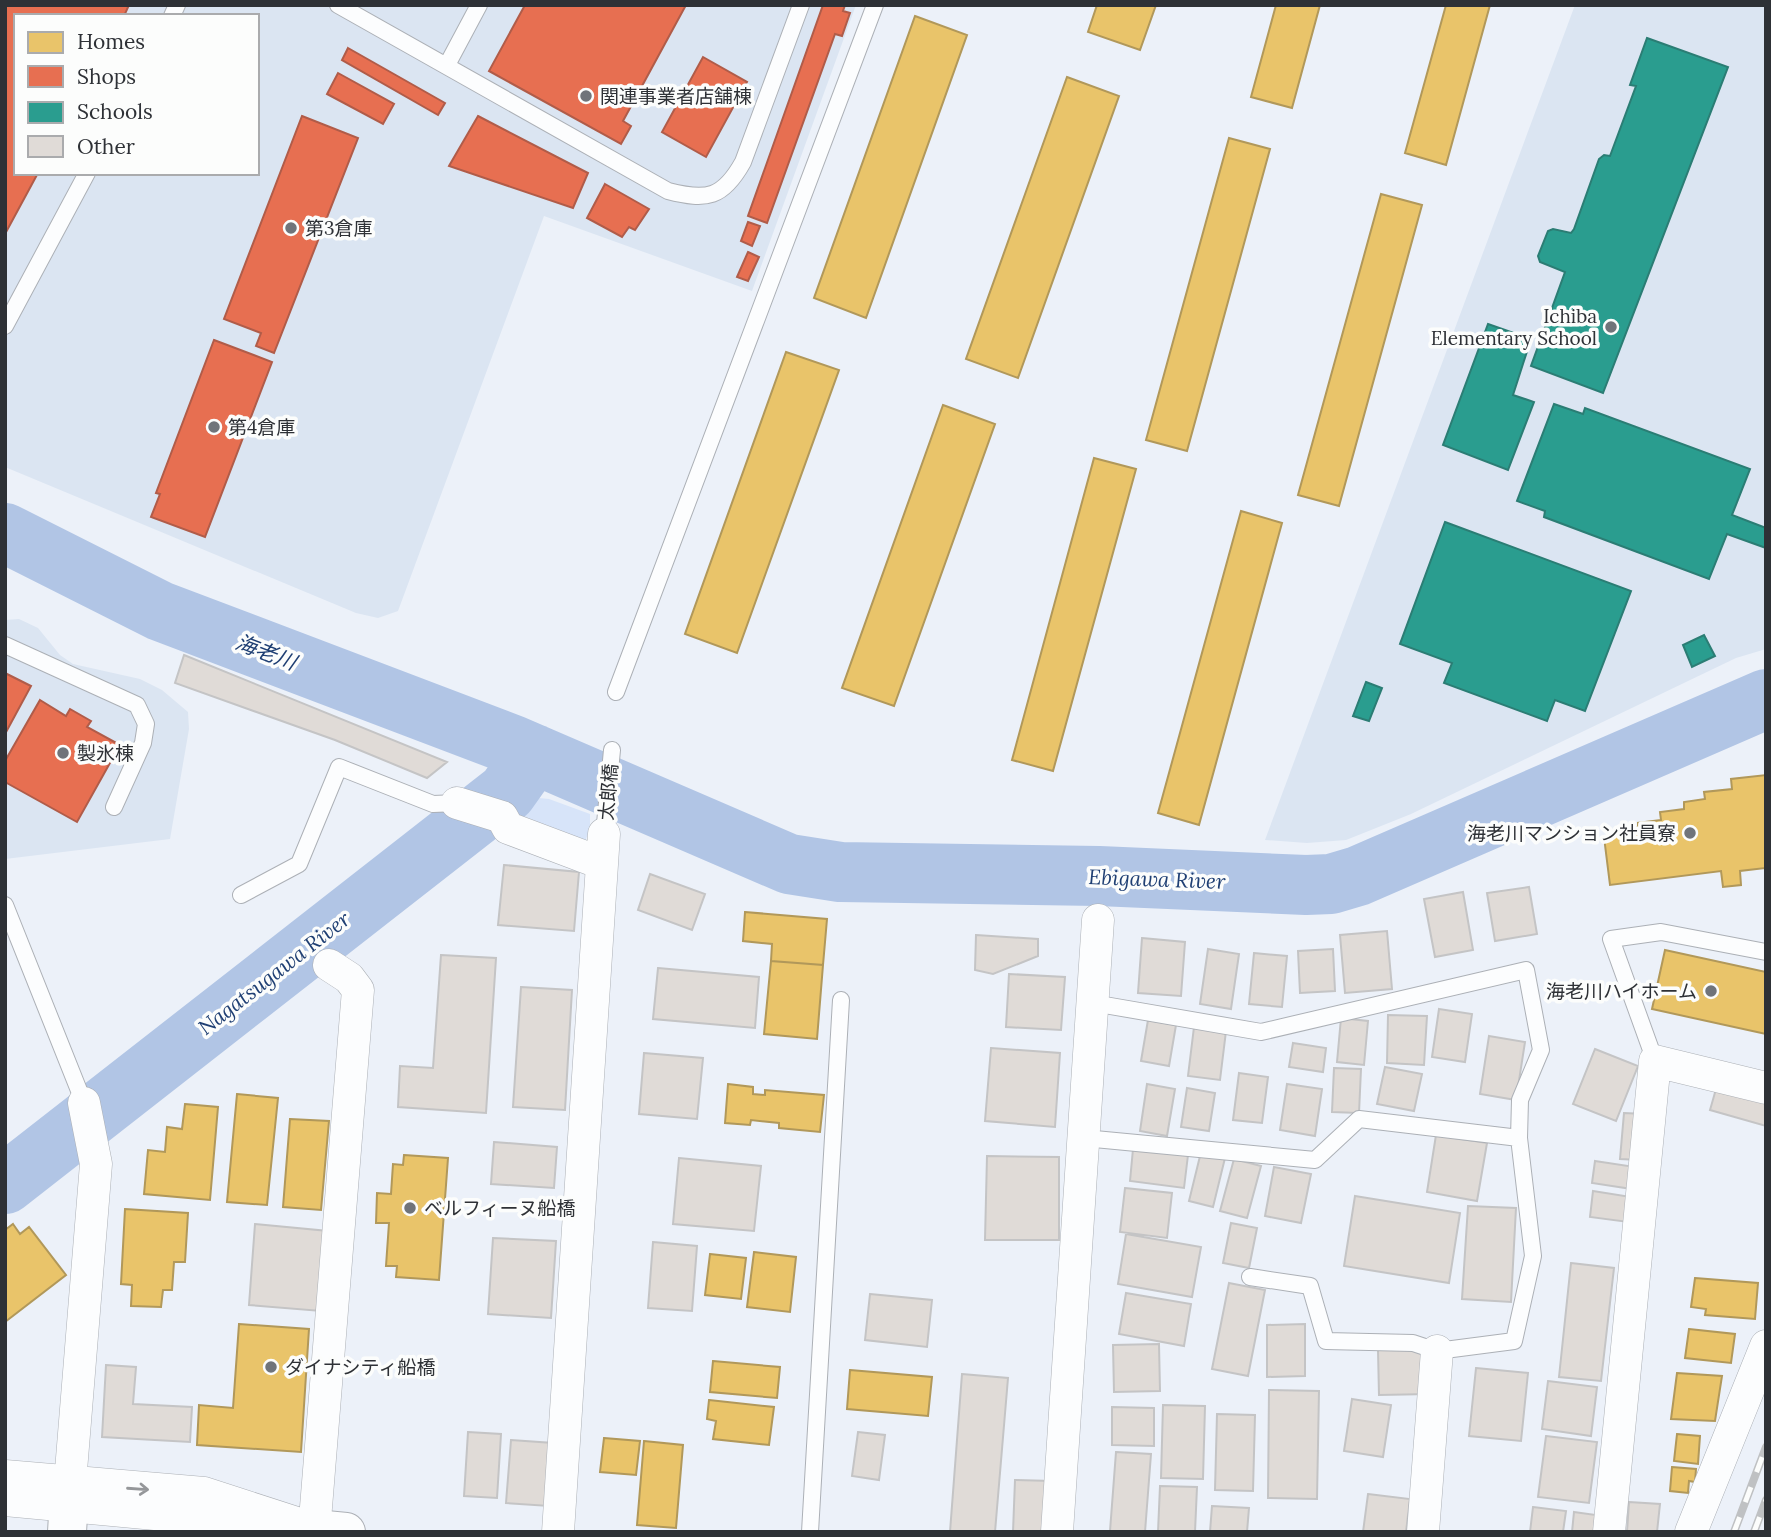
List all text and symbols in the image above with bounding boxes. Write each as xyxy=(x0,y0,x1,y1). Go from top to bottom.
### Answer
legend xyxy=(14,14,259,175)
text: Homes xyxy=(77,28,145,55)
text: Shops xyxy=(77,63,136,90)
place label: 関連事業者店舗棟 xyxy=(600,84,752,108)
marker: 関連事業者店舗棟 xyxy=(578,88,594,104)
text: Schools xyxy=(77,98,153,125)
text: Other xyxy=(77,133,135,160)
place label: 第3倉庫 xyxy=(305,216,373,240)
marker: 第3倉庫 xyxy=(283,220,299,236)
place label: Ichiba Elementary School xyxy=(1431,304,1597,350)
marker: Ichiba Elementary School xyxy=(1603,319,1619,335)
place label: 第4倉庫 xyxy=(228,415,295,439)
marker: 第4倉庫 xyxy=(206,419,222,435)
water label: 海老川 xyxy=(232,628,302,677)
place label: 製氷棟 xyxy=(77,741,134,765)
marker: 製氷棟 xyxy=(55,745,71,761)
street label: 太郎橋 xyxy=(594,763,622,821)
place label: 海老川マンション社員寮 xyxy=(1467,821,1676,845)
marker: 海老川マンション社員寮 xyxy=(1682,825,1698,841)
water label: Ebigawa River xyxy=(1088,863,1227,895)
water label: Nagatsugawa River xyxy=(193,905,356,1041)
place label: 海老川ハイホーム xyxy=(1546,979,1697,1003)
marker: 海老川ハイホーム xyxy=(1703,983,1719,999)
place label: ベルフィーヌ船橋 xyxy=(424,1196,576,1220)
marker: ベルフィーヌ船橋 xyxy=(402,1200,418,1216)
place label: ダイナシティ船橋 xyxy=(285,1355,435,1379)
marker: ダイナシティ船橋 xyxy=(263,1359,279,1375)
one-way arrow xyxy=(126,1483,149,1496)

